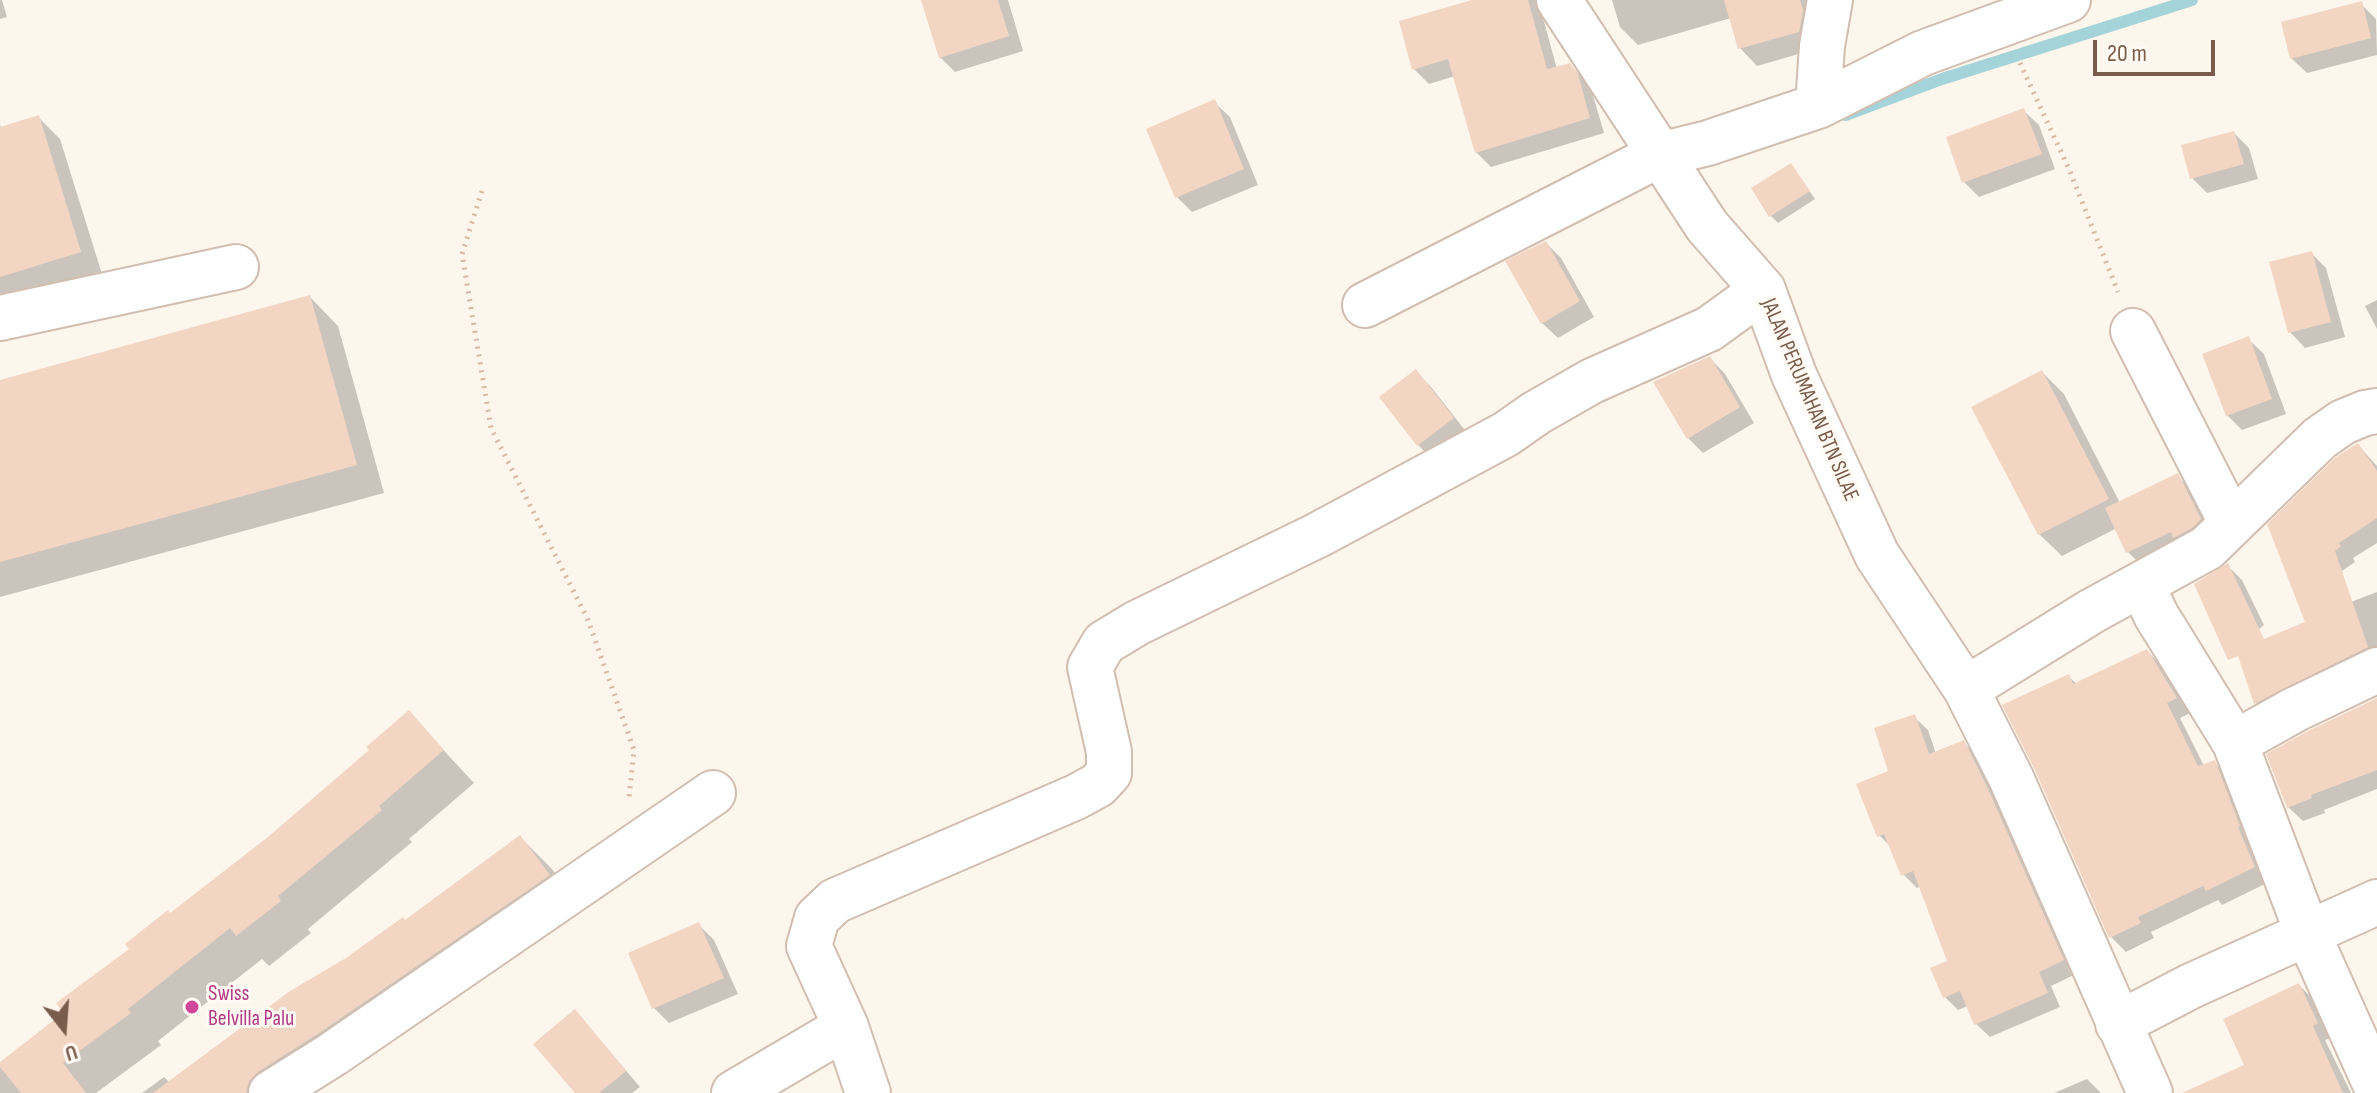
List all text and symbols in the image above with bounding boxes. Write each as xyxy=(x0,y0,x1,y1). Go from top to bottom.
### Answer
scale bar xyxy=(2097,24,2219,74)
text: 20 m xyxy=(2107,39,2147,68)
street label: JALAN PERUMAHAN BTN SILAE xyxy=(1754,295,1864,505)
place label: Swiss Belvilla Palu xyxy=(208,981,294,1032)
north arrow xyxy=(24,989,104,1069)
marker: Swiss Belvilla Palu xyxy=(183,998,201,1016)
text: U xyxy=(62,1038,81,1067)

